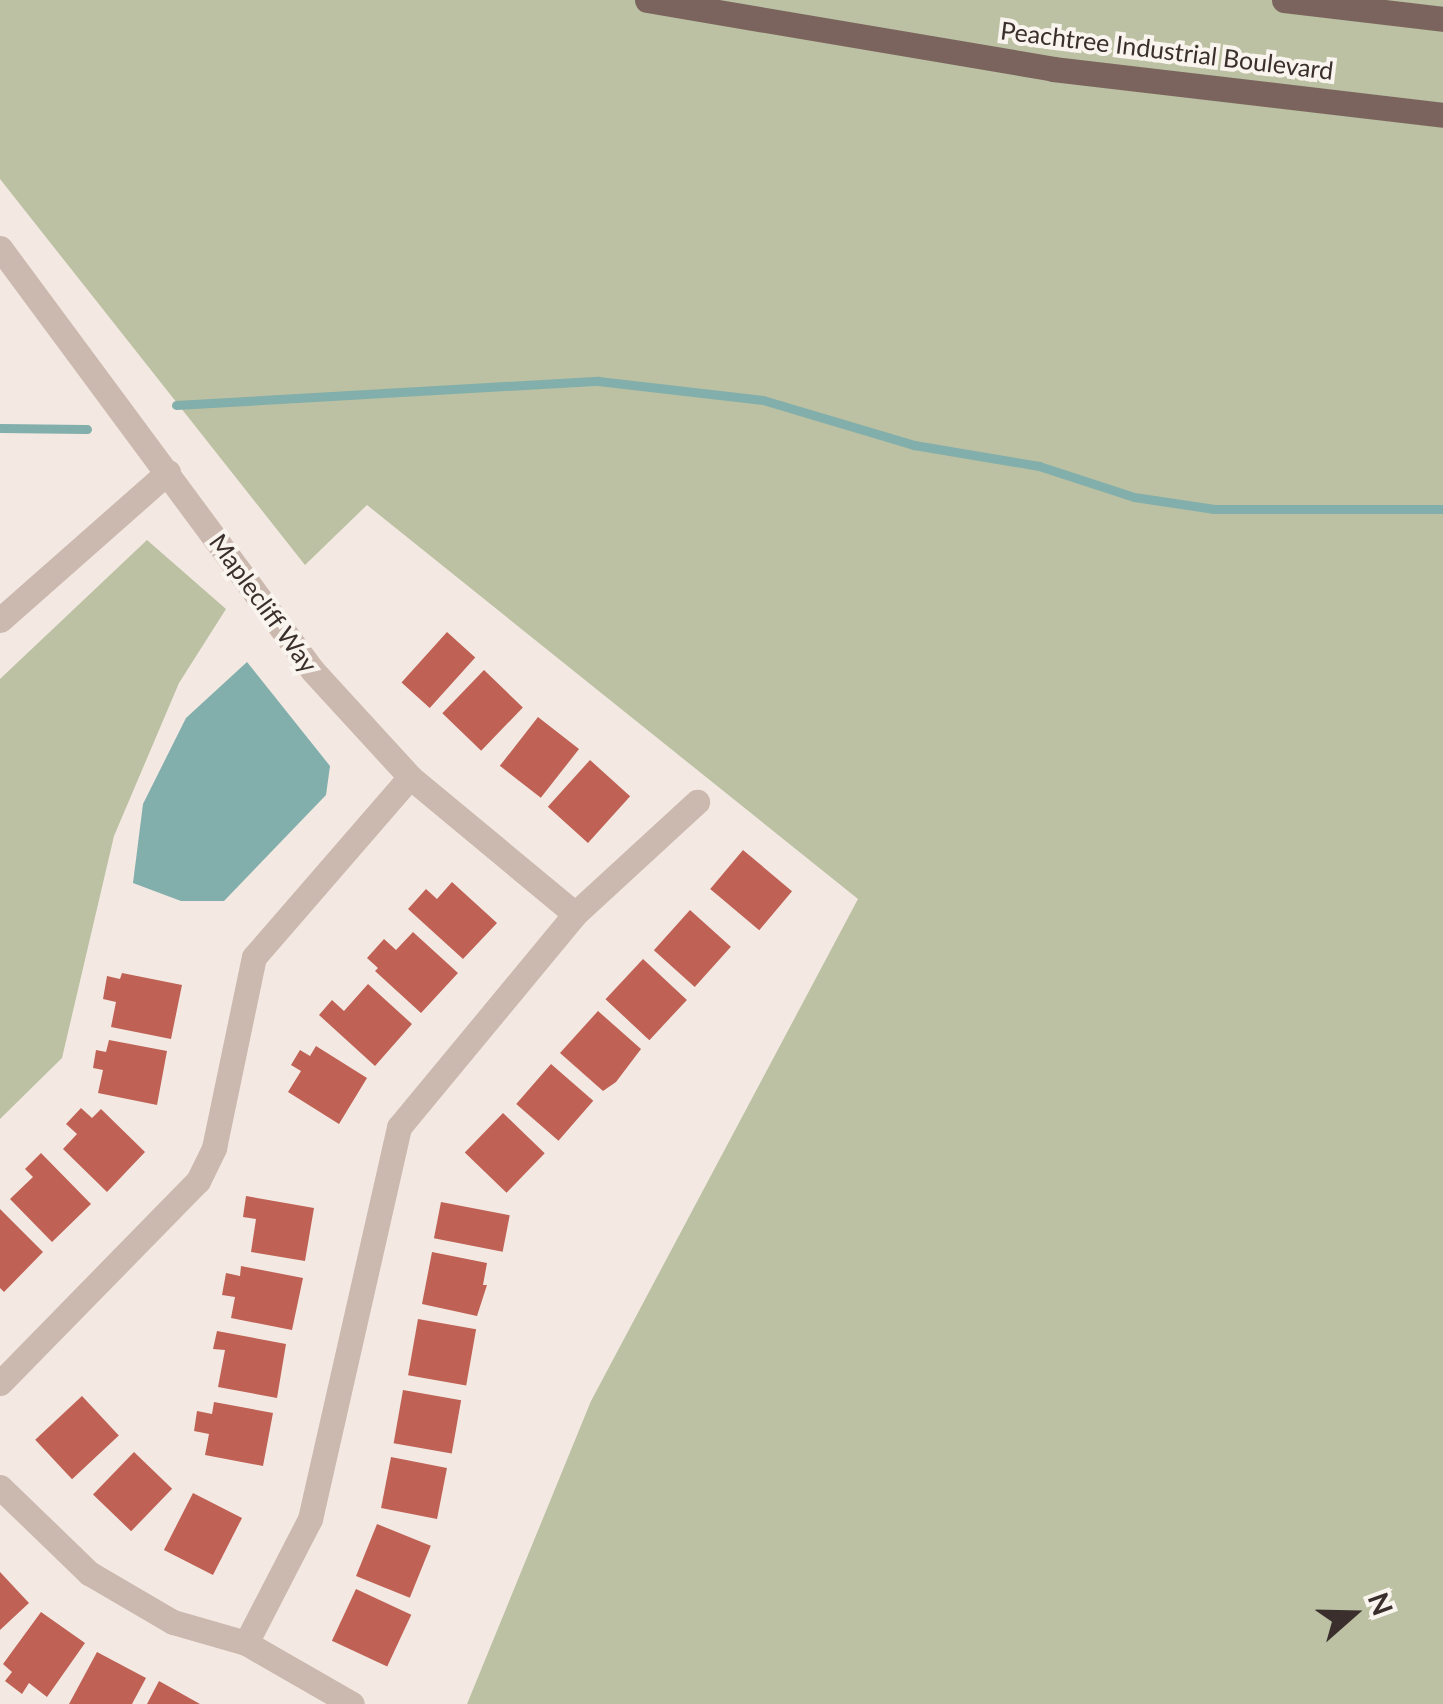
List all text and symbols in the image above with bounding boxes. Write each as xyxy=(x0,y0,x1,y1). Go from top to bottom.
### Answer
street label: Peachtree Industrial Boulevard xyxy=(999,15,1335,85)
street label: Maplecliff Way xyxy=(203,528,325,678)
north arrow xyxy=(1303,1564,1403,1664)
text: N xyxy=(1362,1588,1401,1620)

